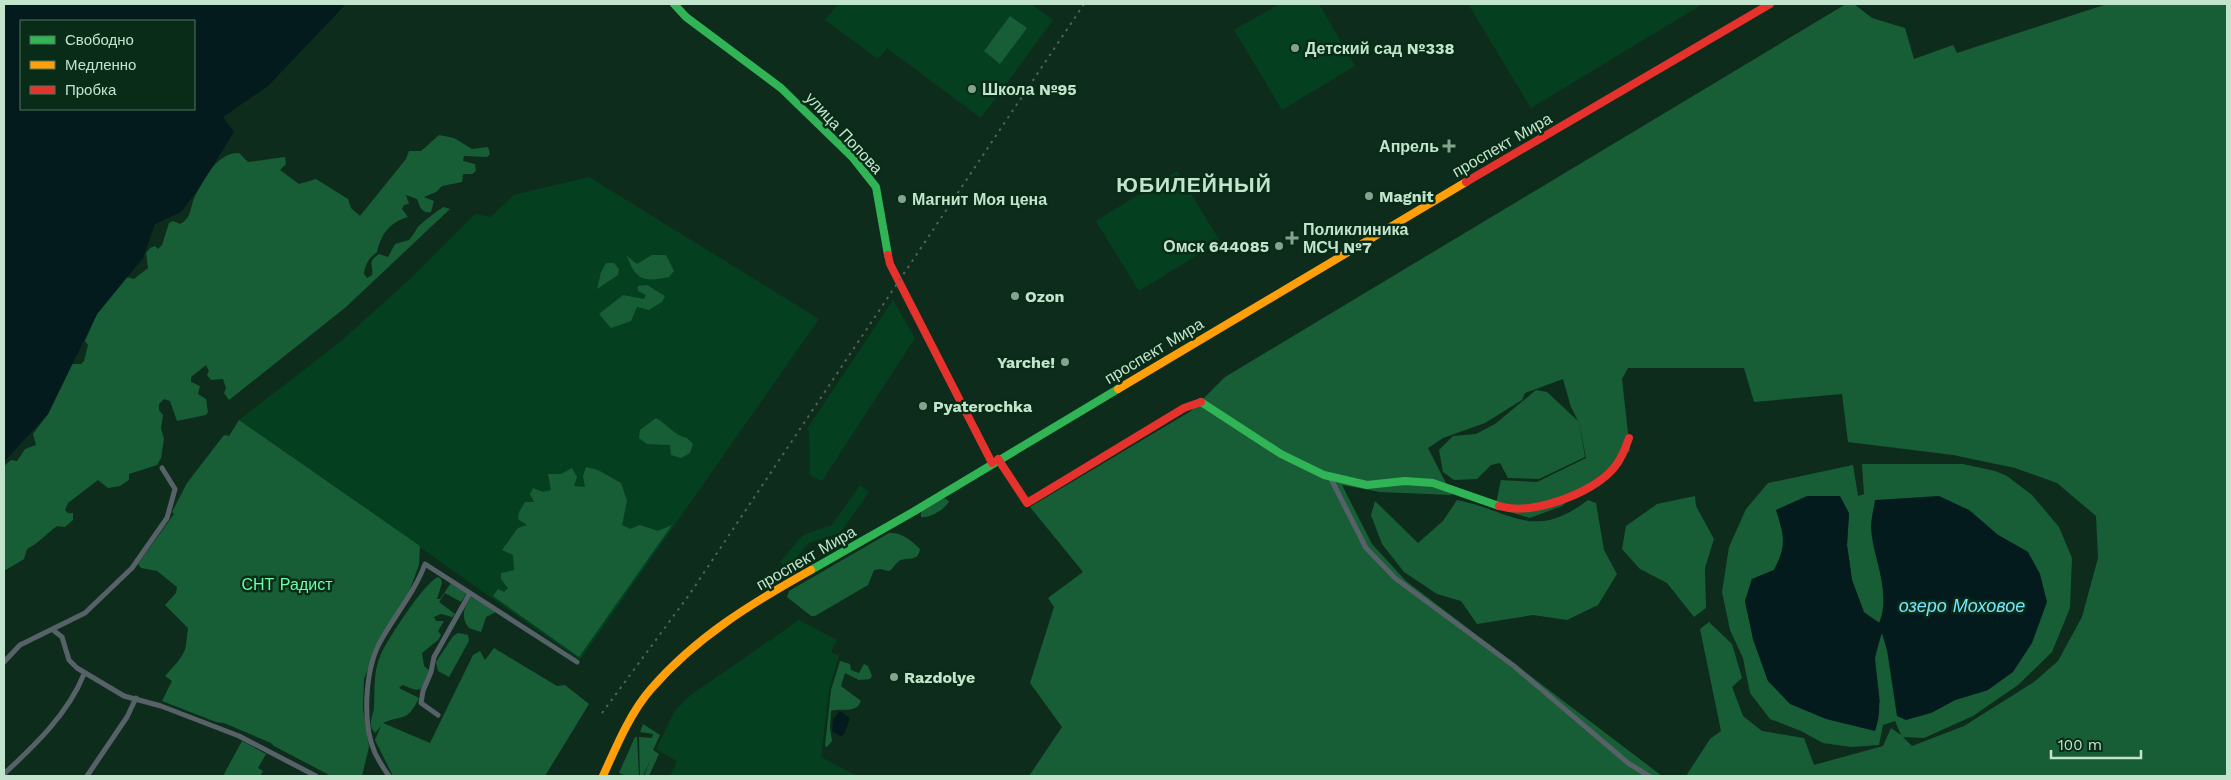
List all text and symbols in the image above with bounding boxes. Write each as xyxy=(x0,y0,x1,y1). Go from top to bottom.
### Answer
legend xyxy=(20,20,195,110)
text: Свободно xyxy=(65,31,134,49)
place label: Детский сад №338 xyxy=(1305,39,1454,58)
marker: Детский сад №338 xyxy=(1289,42,1301,54)
text: Медленно xyxy=(65,56,136,74)
place label: Школа №95 xyxy=(982,80,1077,99)
text: Пробка xyxy=(65,81,117,99)
marker: Школа №95 xyxy=(966,83,978,95)
street label: улица Попова xyxy=(801,88,887,178)
street label: проспект Мира xyxy=(1449,109,1555,181)
place label: Апрель xyxy=(1379,137,1439,156)
marker: Апрель xyxy=(1443,140,1455,152)
district label: ЮБИЛЕЙНЫЙ xyxy=(1116,172,1272,197)
place label: Magnit xyxy=(1379,187,1433,206)
place label: Магнит Моя цена xyxy=(912,190,1047,209)
marker: Magnit xyxy=(1363,190,1375,202)
marker: Магнит Моя цена xyxy=(896,193,908,205)
place label: Поликлиника МСЧ №7 xyxy=(1303,220,1409,257)
marker: Поликлиника МСЧ №7 xyxy=(1285,231,1299,245)
place label: Омск 644085 xyxy=(1163,237,1269,256)
marker: Омск 644085 xyxy=(1273,240,1285,252)
place label: Ozon xyxy=(1025,287,1064,306)
marker: Ozon xyxy=(1009,290,1021,302)
street label: проспект Мира xyxy=(1101,314,1207,388)
place label: Yarche! xyxy=(997,353,1055,372)
marker: Yarche! xyxy=(1059,356,1071,368)
place label: Pyaterochka xyxy=(933,397,1033,416)
marker: Pyaterochka xyxy=(917,400,929,412)
street label: проспект Мира xyxy=(753,522,859,594)
park label: СНТ Радист xyxy=(242,575,333,594)
water label: озеро Моховое xyxy=(1899,595,2025,616)
place label: Razdolye xyxy=(904,668,975,687)
marker: Razdolye xyxy=(888,671,900,683)
scale bar xyxy=(2051,728,2141,760)
text: 100 m xyxy=(2058,736,2102,754)

